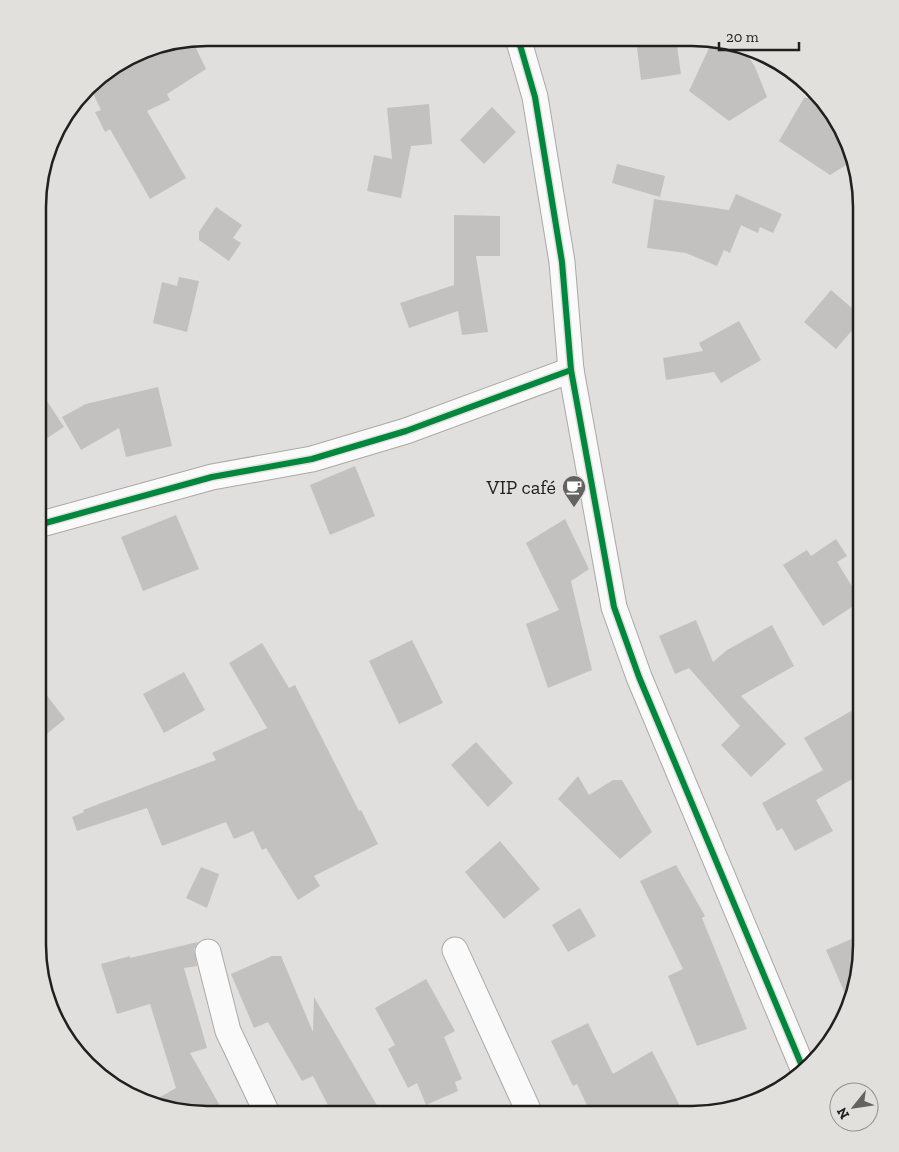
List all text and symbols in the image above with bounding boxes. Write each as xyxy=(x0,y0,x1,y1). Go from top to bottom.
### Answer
scale bar xyxy=(719,20,799,52)
text: 20 m xyxy=(726,28,759,46)
cafe icon: VIP café xyxy=(561,474,587,508)
place label: VIP café xyxy=(485,475,556,499)
north arrow xyxy=(829,1082,879,1132)
text: N xyxy=(833,1104,853,1122)

